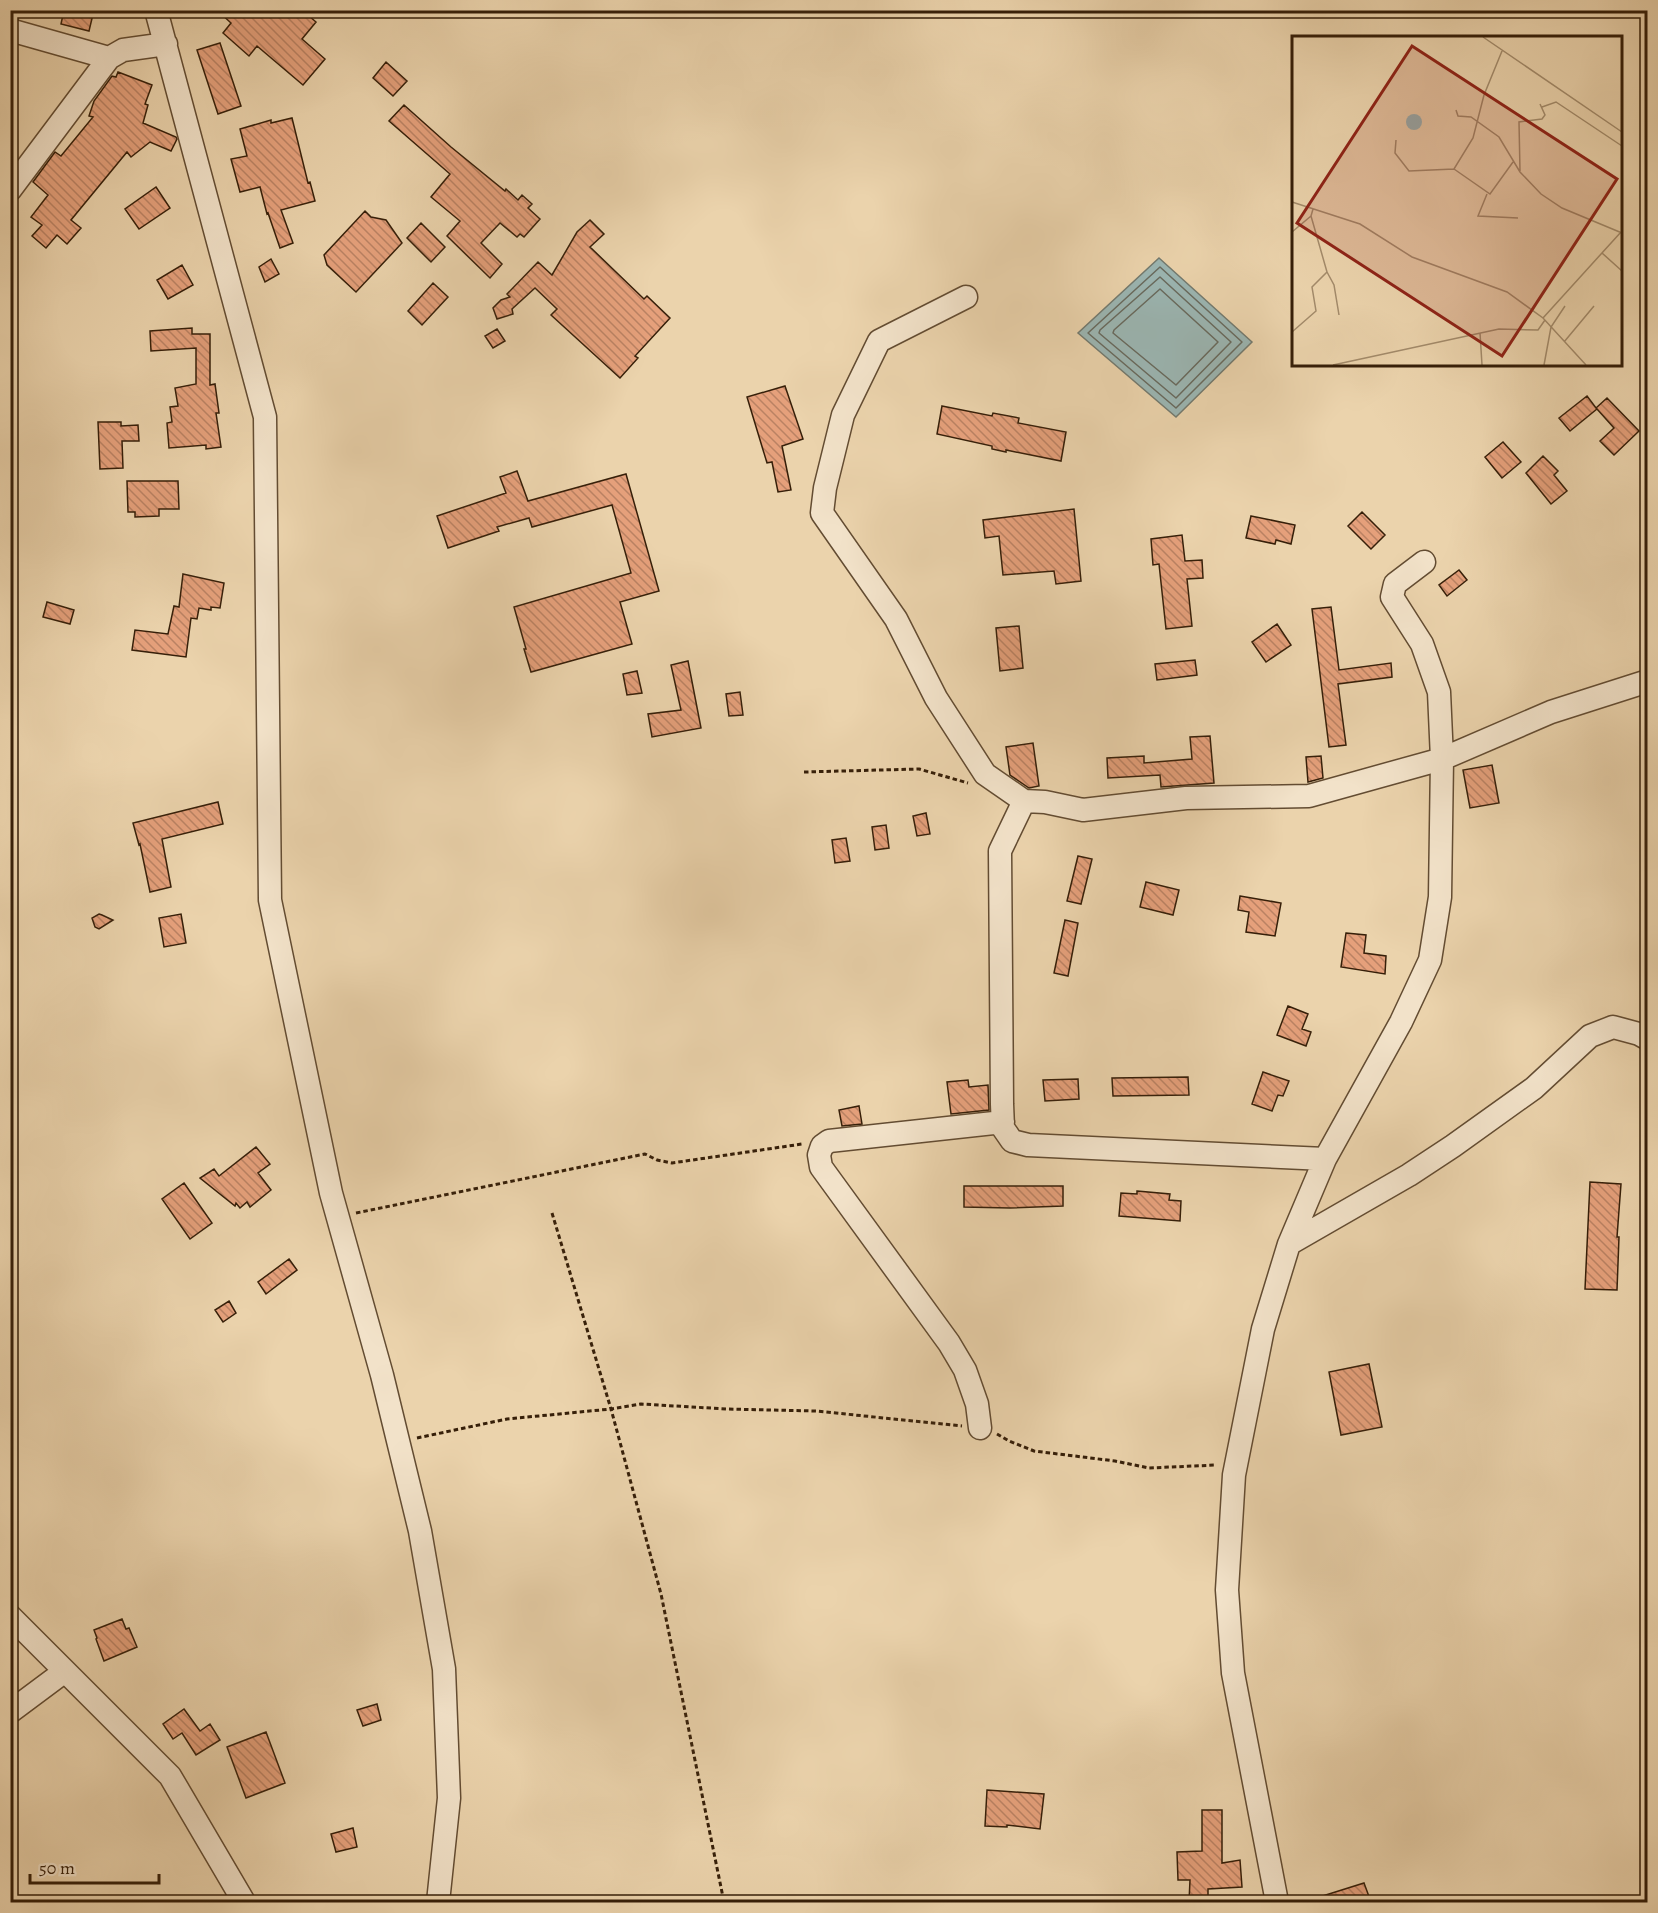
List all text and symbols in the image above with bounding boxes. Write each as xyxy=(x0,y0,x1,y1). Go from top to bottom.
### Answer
inset map xyxy=(1292,36,1622,366)
scale bar xyxy=(30,1847,159,1885)
text: 50 m xyxy=(39,1856,75,1880)

